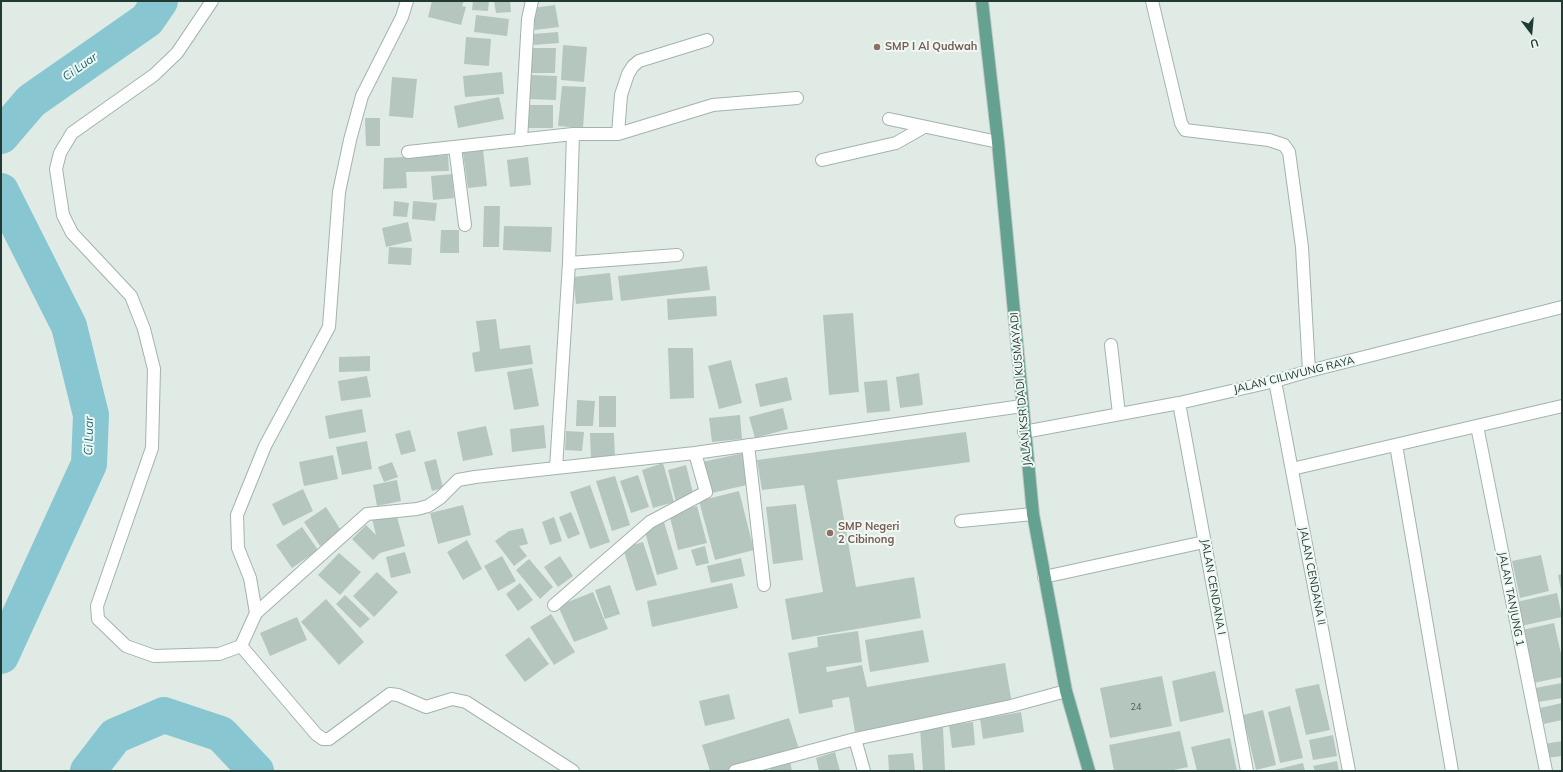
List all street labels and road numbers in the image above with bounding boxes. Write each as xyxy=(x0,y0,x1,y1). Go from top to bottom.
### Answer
street label: JALAN KSR DADI KUSMAYADI xyxy=(1008,312,1034,466)
street label: JALAN CILIWUNG RAYA xyxy=(1232,354,1356,396)
street label: JALAN CENDANA II xyxy=(1296,526,1328,626)
street label: JALAN CENDANA I xyxy=(1198,538,1228,636)
street label: JALAN TANJUNG 1 xyxy=(1495,551,1527,647)

